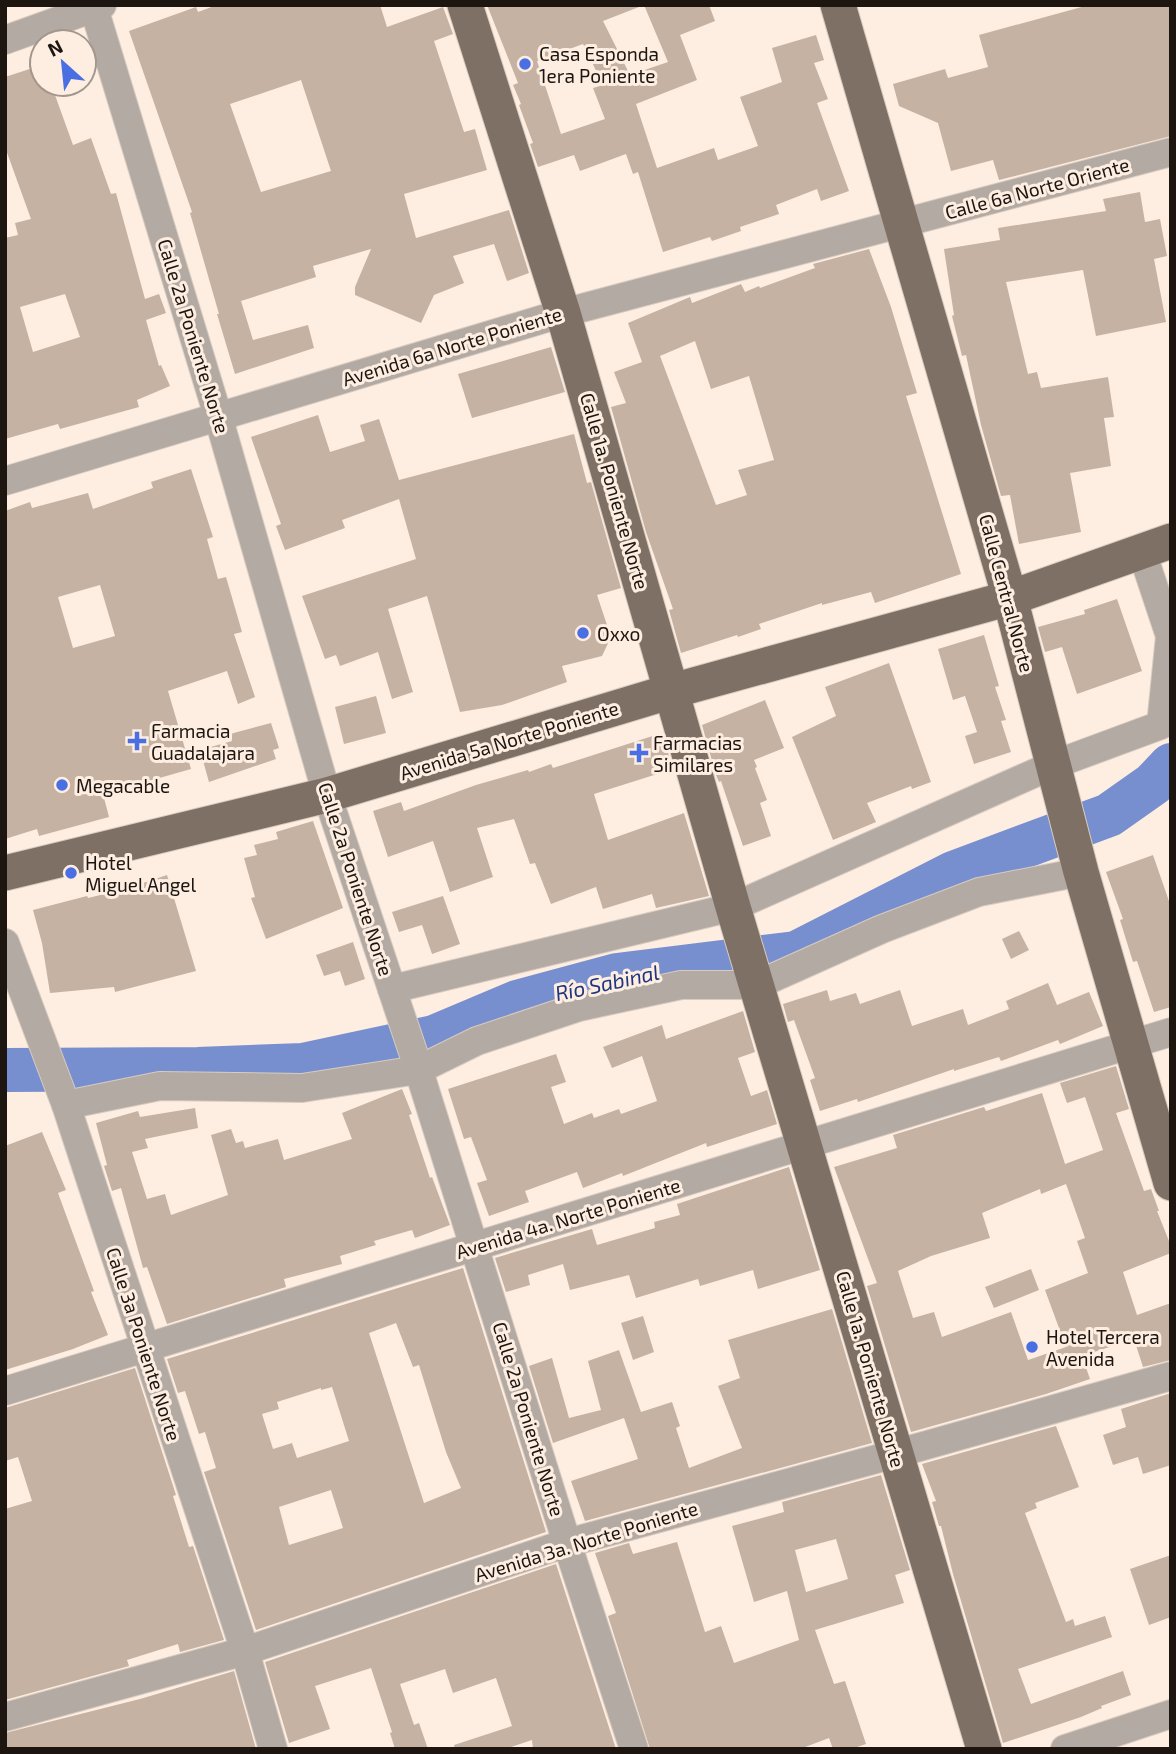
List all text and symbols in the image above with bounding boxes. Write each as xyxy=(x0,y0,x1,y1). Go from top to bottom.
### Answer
north arrow xyxy=(28,28,98,98)
text: N xyxy=(44,34,66,61)
place label: Casa Esponda 1era Poniente xyxy=(539,42,659,87)
marker: Casa Esponda 1era Poniente xyxy=(517,56,533,72)
street label: Calle 6a Norte Oriente xyxy=(942,152,1132,224)
street label: Calle 2a Poniente Norte xyxy=(153,236,235,436)
street label: Avenida 6a Norte Poniente xyxy=(339,302,565,390)
street label: Calle 1a. Poniente Norte xyxy=(576,390,654,592)
street label: Calle Central Norte xyxy=(975,511,1039,675)
place label: Oxxo xyxy=(597,622,640,645)
marker: Oxxo xyxy=(575,625,591,641)
street label: Avenida 5a Norte Poniente xyxy=(397,696,621,784)
place label: Farmacia Guadalajara xyxy=(151,719,255,764)
place label: Farmacias Similares xyxy=(653,731,742,776)
marker: Farmacia Guadalajara xyxy=(129,733,145,749)
marker: Farmacias Similares xyxy=(631,745,647,761)
place label: Megacable xyxy=(76,774,170,797)
marker: Megacable xyxy=(54,777,70,793)
street label: Calle 2a Poniente Norte xyxy=(314,779,398,979)
place label: Hotel Miguel Angel xyxy=(85,851,197,896)
marker: Hotel Miguel Angel xyxy=(63,865,79,881)
water label: Río Sabinal xyxy=(553,959,661,1005)
street label: Avenida 4a. Norte Poniente xyxy=(453,1173,683,1263)
street label: Calle 3a Poniente Norte xyxy=(102,1244,186,1444)
street label: Calle 1a. Poniente Norte xyxy=(832,1268,910,1470)
street label: Calle 2a Poniente Norte xyxy=(488,1319,570,1519)
place label: Hotel Tercera Avenida xyxy=(1046,1325,1160,1370)
marker: Hotel Tercera Avenida xyxy=(1024,1339,1040,1355)
street label: Avenida 3a. Norte Poniente xyxy=(472,1496,700,1586)

